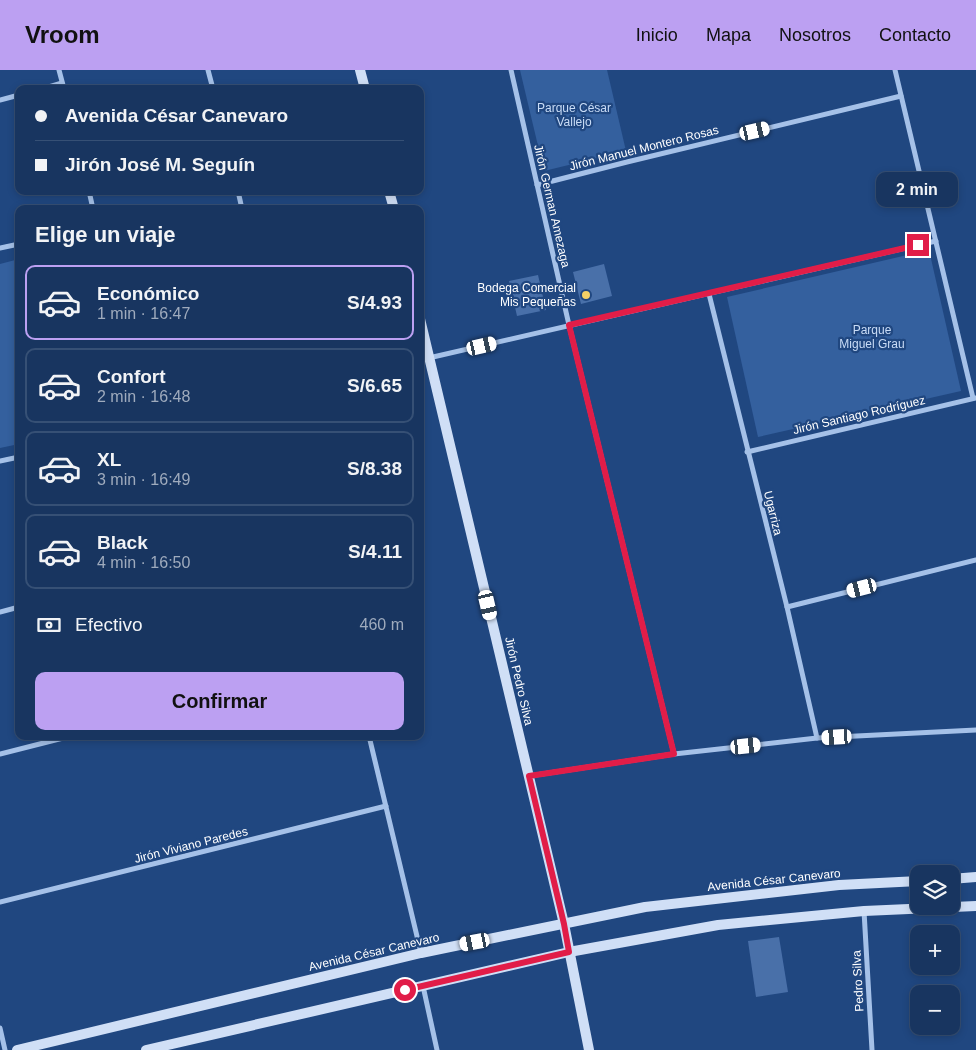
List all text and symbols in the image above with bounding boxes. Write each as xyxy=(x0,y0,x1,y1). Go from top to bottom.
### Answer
text: Vroom xyxy=(25,21,100,48)
text: Inicio xyxy=(636,25,678,45)
text: Mapa xyxy=(706,25,751,45)
text: Nosotros xyxy=(779,25,851,45)
text: Contacto xyxy=(879,25,951,45)
park label: Parque César Vallejo xyxy=(537,101,611,129)
text: Avenida César Canevaro xyxy=(65,105,288,126)
car xyxy=(738,120,771,142)
street label: Jirón Manuel Montero Rosas xyxy=(568,123,720,173)
street label: Jirón German Amezaga xyxy=(531,143,573,269)
text: Jirón José M. Seguín xyxy=(65,154,255,175)
callout: 2 min xyxy=(877,172,959,208)
text: 2 min xyxy=(896,181,938,198)
text: Elige un viaje xyxy=(35,222,176,247)
route end xyxy=(907,234,929,256)
icon: car xyxy=(37,280,82,325)
place label: Bodega Comercial Mis Pequeñas xyxy=(477,281,576,309)
text: Económico xyxy=(97,283,199,304)
marker: Bodega Comercial Mis Pequeñas xyxy=(580,289,592,301)
text: S/4.93 xyxy=(347,292,402,313)
text: 1 min · 16:47 xyxy=(97,305,190,322)
park label: Parque Miguel Grau xyxy=(839,323,905,351)
car xyxy=(465,335,498,357)
icon: car xyxy=(37,363,82,408)
text: Confort xyxy=(97,366,166,387)
text: S/6.65 xyxy=(347,375,402,396)
text: 2 min · 16:48 xyxy=(97,388,190,405)
street label: Jirón Santiago Rodríguez xyxy=(791,393,927,437)
icon: car xyxy=(37,446,82,491)
text: XL xyxy=(97,449,121,470)
text: S/8.38 xyxy=(347,458,402,479)
text: 3 min · 16:49 xyxy=(97,471,190,488)
street label: Ugarriza xyxy=(761,489,785,537)
icon: car xyxy=(37,529,82,574)
text: Black xyxy=(97,532,148,553)
text: S/4.11 xyxy=(348,541,402,562)
text: 4 min · 16:50 xyxy=(97,554,190,571)
car xyxy=(845,577,878,599)
car xyxy=(477,589,498,621)
icon: cash xyxy=(35,611,63,639)
text: Efectivo xyxy=(75,614,143,635)
text: 460 m xyxy=(360,616,404,633)
street label: Jirón Pedro Silva xyxy=(502,635,536,727)
button: Confirmar xyxy=(35,672,404,730)
car xyxy=(821,729,852,745)
car xyxy=(730,737,761,755)
street label: Jirón Viviano Paredes xyxy=(133,824,249,866)
map controls xyxy=(910,865,960,1035)
button: layers xyxy=(910,865,960,915)
street label: Avenida César Canevaro xyxy=(707,866,842,894)
button: + xyxy=(910,925,960,975)
street label: Avenida César Canevaro xyxy=(307,930,441,974)
car xyxy=(458,932,491,952)
street label: Pedro Silva xyxy=(849,950,867,1012)
route start xyxy=(394,979,416,1001)
button: − xyxy=(910,985,960,1035)

